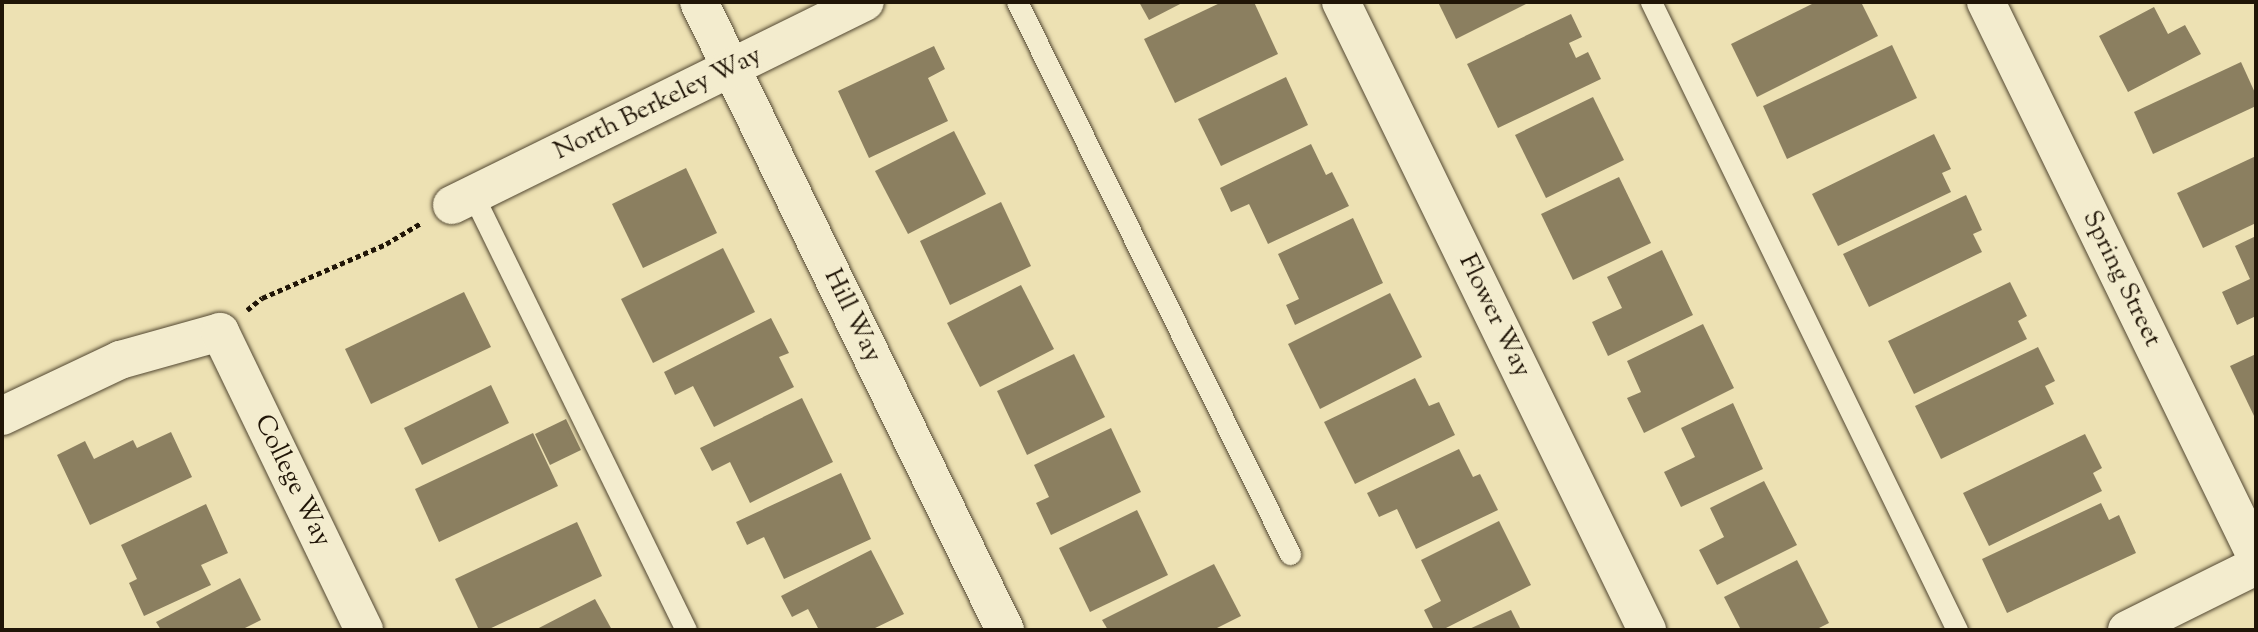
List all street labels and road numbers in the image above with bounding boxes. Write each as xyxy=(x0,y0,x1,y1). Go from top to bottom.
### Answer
street label: North Berkeley Way xyxy=(549,40,767,168)
street label: Spring Street xyxy=(2075,206,2167,352)
street label: Flower Way xyxy=(1451,249,1537,383)
street label: Hill Way xyxy=(816,264,888,368)
street label: College Way xyxy=(247,410,337,552)

